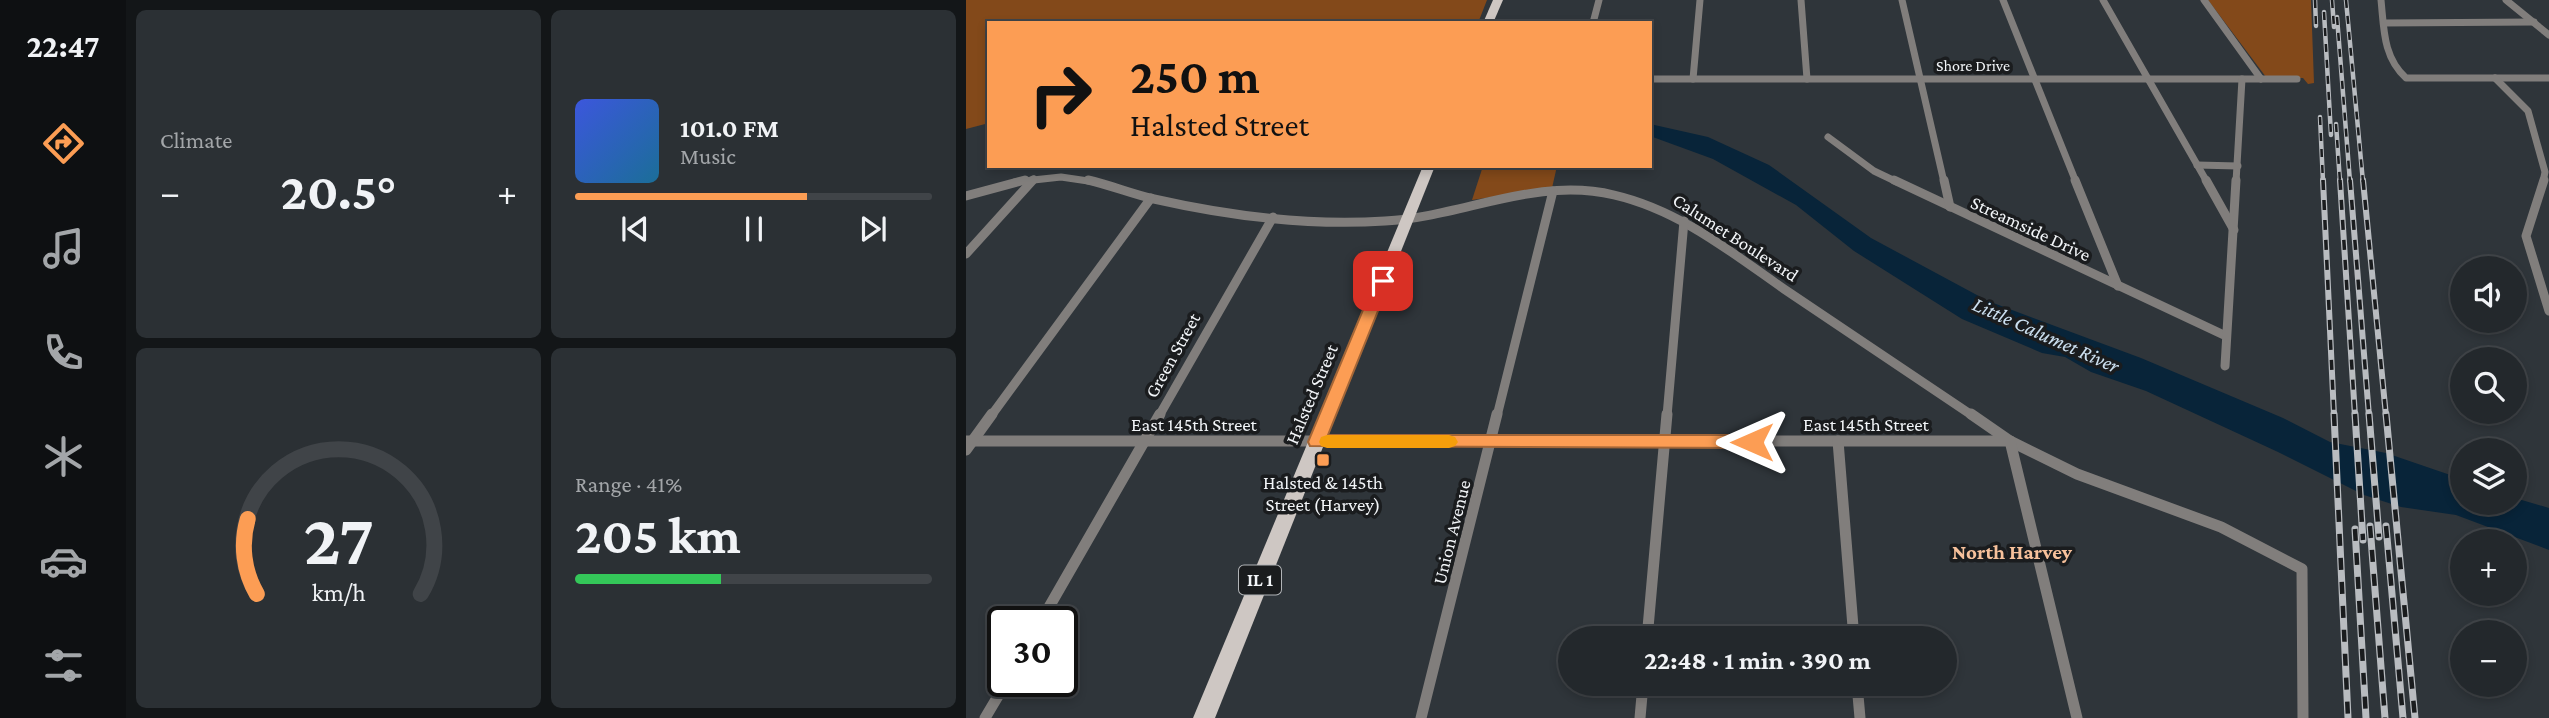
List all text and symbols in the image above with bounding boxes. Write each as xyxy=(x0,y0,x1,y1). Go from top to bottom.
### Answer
text: 22:47 xyxy=(26,28,100,64)
icon: right xyxy=(1015,49,1106,140)
text: 250 m xyxy=(1130,49,1260,104)
street label: Shore Drive xyxy=(1936,57,2010,74)
text: Halsted Street xyxy=(1130,107,1309,143)
text: 101.0 FM xyxy=(680,114,779,143)
icon: directions xyxy=(39,119,88,168)
text: Climate xyxy=(160,127,232,153)
text: Music xyxy=(680,143,736,169)
text: 20.5° xyxy=(281,162,396,220)
text: − xyxy=(160,171,180,213)
text: + xyxy=(497,171,517,213)
street label: Calumet Boulevard xyxy=(1669,189,1802,286)
street label: Streamside Drive xyxy=(1968,192,2094,265)
icon: previous xyxy=(616,210,654,248)
icon: pause xyxy=(735,210,773,248)
icon: next xyxy=(854,210,892,248)
icon: music xyxy=(39,224,88,273)
pin xyxy=(1353,251,1413,311)
map controls xyxy=(2450,256,2527,697)
button: sound xyxy=(2450,256,2527,333)
icon: arrive xyxy=(1364,262,1402,300)
water label: Little Calumet River xyxy=(1969,292,2124,378)
street label: Green Street xyxy=(1141,309,1205,401)
icon: phone xyxy=(39,328,88,377)
street label: Halsted Street xyxy=(1281,341,1342,447)
button: search xyxy=(2450,347,2527,424)
position arrow xyxy=(1715,405,1789,479)
street label: East 145th Street xyxy=(1131,414,1258,435)
street label: East 145th Street xyxy=(1803,414,1930,435)
icon: climate xyxy=(39,432,88,481)
button: layers xyxy=(2450,438,2527,515)
marker: Halsted & 145th Street (Harvey) xyxy=(1315,452,1331,468)
text: Range · 41% xyxy=(575,471,682,497)
place label: Halsted & 145th Street (Harvey) xyxy=(1263,472,1383,516)
street label: Union Avenue xyxy=(1428,478,1475,586)
text: 27 xyxy=(303,499,374,580)
text: 205 km xyxy=(575,506,741,564)
button: + xyxy=(2450,529,2527,606)
icon: car xyxy=(39,537,88,586)
district label: North Harvey xyxy=(1952,540,2073,564)
road number: IL 1 xyxy=(1239,566,1281,594)
text: km/h xyxy=(312,579,365,606)
speed limit sign: 30 xyxy=(987,606,1078,697)
button: − xyxy=(2450,620,2527,697)
icon: filters xyxy=(39,641,88,690)
text: 22:48 · 1 min · 390 m xyxy=(1644,646,1871,675)

